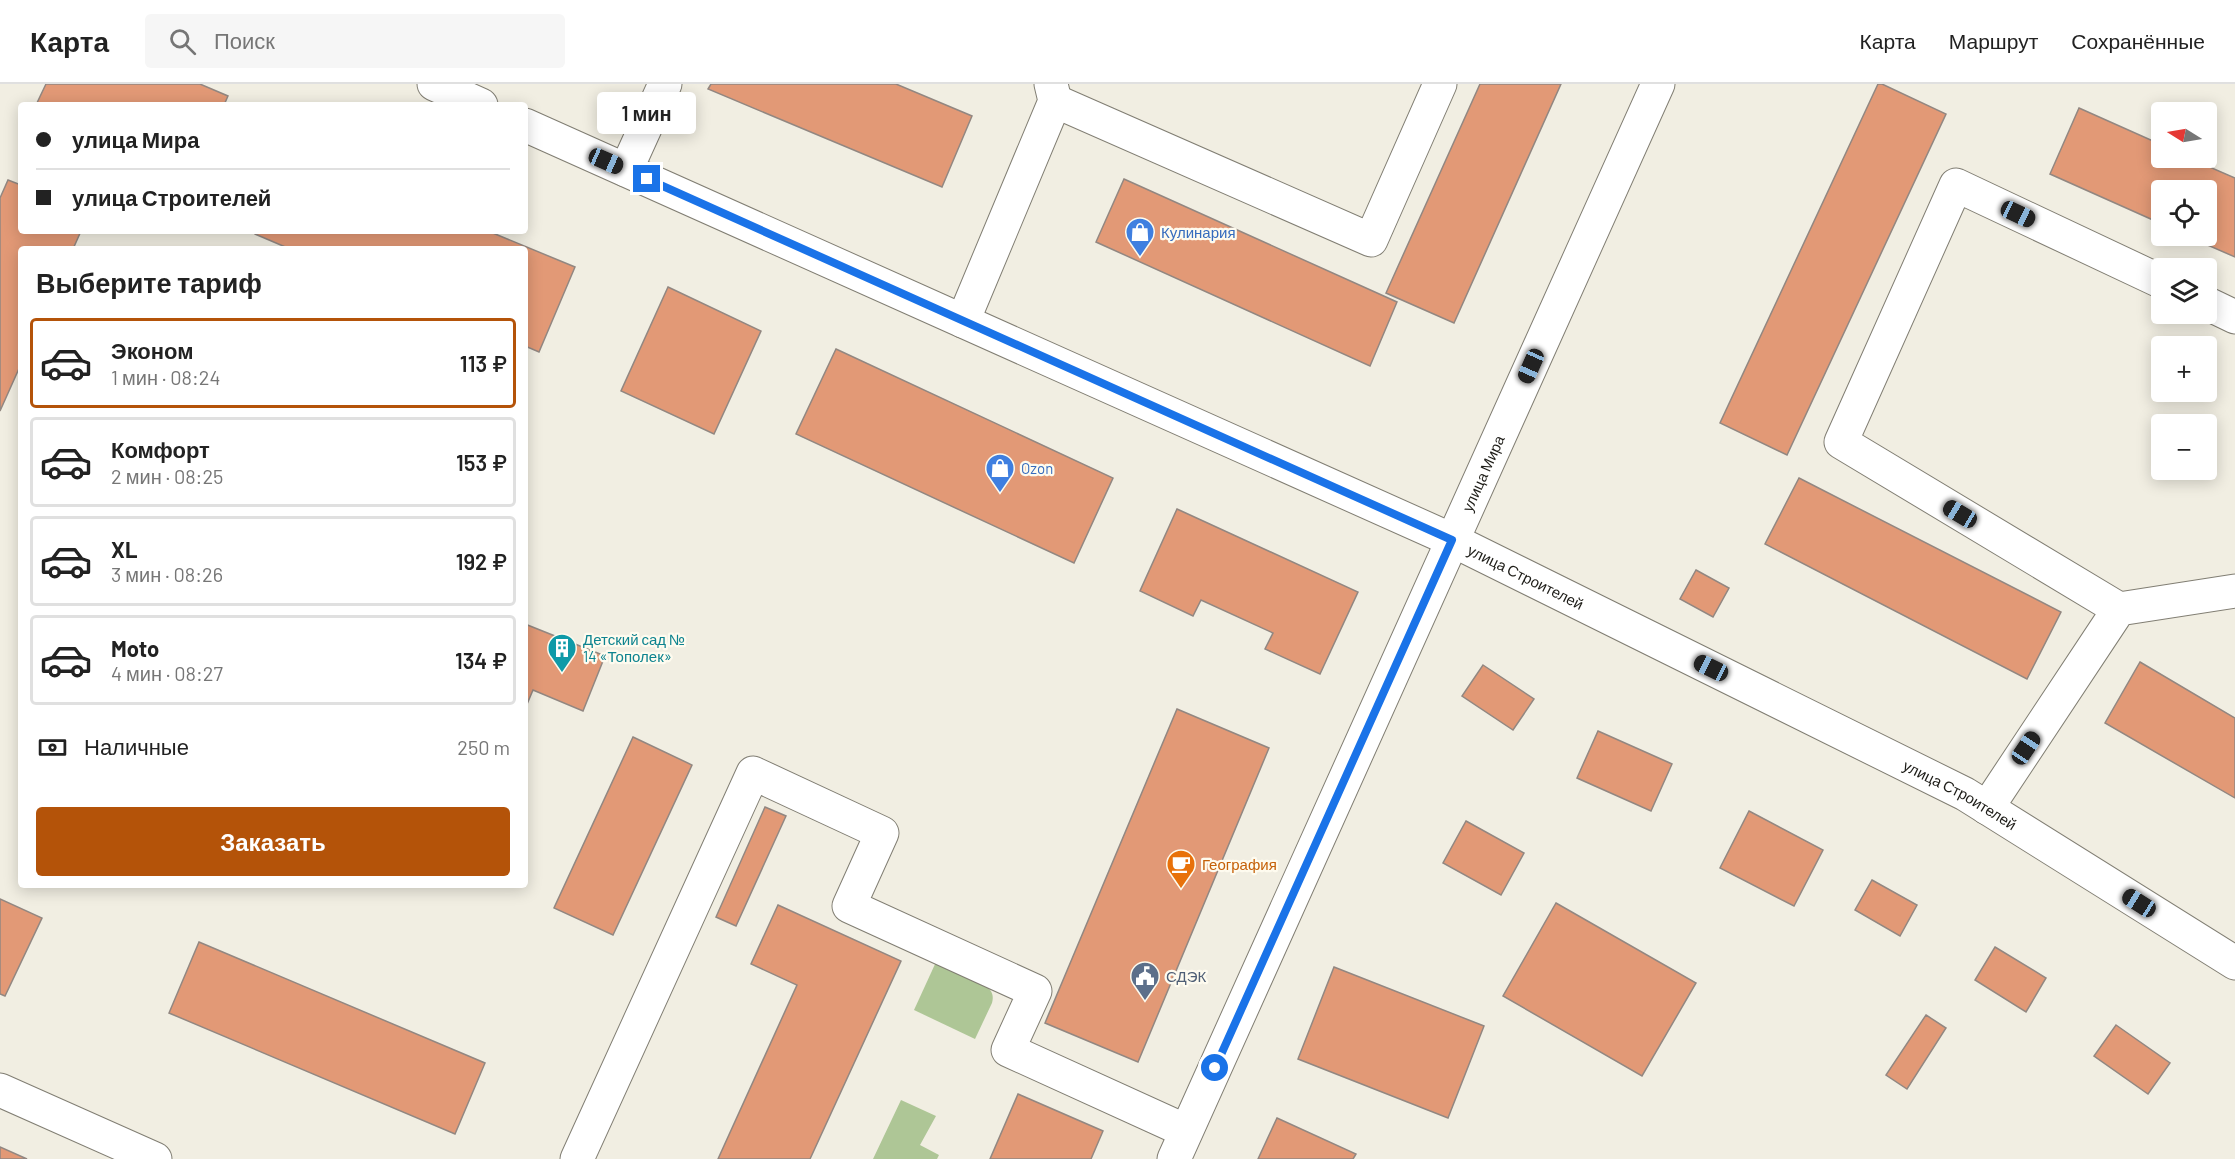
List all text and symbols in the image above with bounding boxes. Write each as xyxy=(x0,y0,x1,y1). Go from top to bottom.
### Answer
search box xyxy=(145,14,565,68)
text: Карта xyxy=(30,24,109,58)
icon: search xyxy=(166,25,199,58)
text: Поиск xyxy=(214,27,275,53)
text: Карта xyxy=(1860,28,1916,53)
text: Маршрут xyxy=(1949,28,2038,53)
text: Сохранённые xyxy=(2071,28,2205,53)
callout: 1 мин xyxy=(598,92,696,134)
text: 1 мин xyxy=(621,101,672,125)
north arrow xyxy=(2151,102,2217,168)
map controls xyxy=(2151,102,2217,480)
text: улица Мира xyxy=(72,126,199,152)
car xyxy=(586,145,626,177)
route end xyxy=(633,165,660,192)
button: locate xyxy=(2151,180,2217,246)
text: улица Строителей xyxy=(72,184,271,210)
car xyxy=(1998,198,2038,230)
shop icon: Кулинария xyxy=(1124,216,1156,258)
place label: Кулинария xyxy=(1161,223,1236,241)
button: layers xyxy=(2151,258,2217,324)
text: Выберите тариф xyxy=(36,266,262,298)
icon: car xyxy=(39,336,93,390)
button: + xyxy=(2151,336,2217,402)
text: Эконом xyxy=(111,337,194,363)
car xyxy=(1515,346,1547,386)
text: 113 ₽ xyxy=(460,350,507,376)
text: 1 мин · 08:24 xyxy=(111,365,220,389)
button: − xyxy=(2151,414,2217,480)
street label: улица Мира xyxy=(1458,432,1508,514)
icon: car xyxy=(39,435,93,489)
text: Комфорт xyxy=(111,436,210,462)
text: 153 ₽ xyxy=(456,449,507,475)
shop icon: Ozon xyxy=(984,452,1016,494)
place label: Ozon xyxy=(1021,459,1053,477)
text: 2 мин · 08:25 xyxy=(111,464,223,488)
car xyxy=(1940,497,1980,531)
icon: car xyxy=(39,534,93,588)
text: XL xyxy=(111,536,137,562)
street label: улица Строителей xyxy=(1465,540,1587,613)
text: 192 ₽ xyxy=(456,548,507,574)
text: 3 мин · 08:26 xyxy=(111,562,223,586)
place label: Детский сад № 14 «Тополек» xyxy=(583,630,685,665)
building icon: Детский сад № 14 «Тополек» xyxy=(546,632,578,674)
icon: car xyxy=(39,633,93,687)
text: Moto xyxy=(111,635,159,661)
text: 134 ₽ xyxy=(455,647,507,673)
car xyxy=(1691,652,1731,684)
text: 4 мин · 08:27 xyxy=(111,661,223,685)
car xyxy=(2008,728,2044,768)
icon: cash xyxy=(36,731,69,764)
text: Наличные xyxy=(84,733,189,759)
text: 250 m xyxy=(457,735,510,759)
street label: улица Строителей xyxy=(1900,756,2020,833)
button: Заказать xyxy=(36,807,510,876)
cafe icon: География xyxy=(1165,848,1197,890)
place label: География xyxy=(1202,855,1277,873)
car xyxy=(2119,886,2159,920)
public building icon: СДЭК xyxy=(1129,960,1161,1002)
place label: СДЭК xyxy=(1166,967,1206,985)
route start xyxy=(1201,1054,1228,1081)

